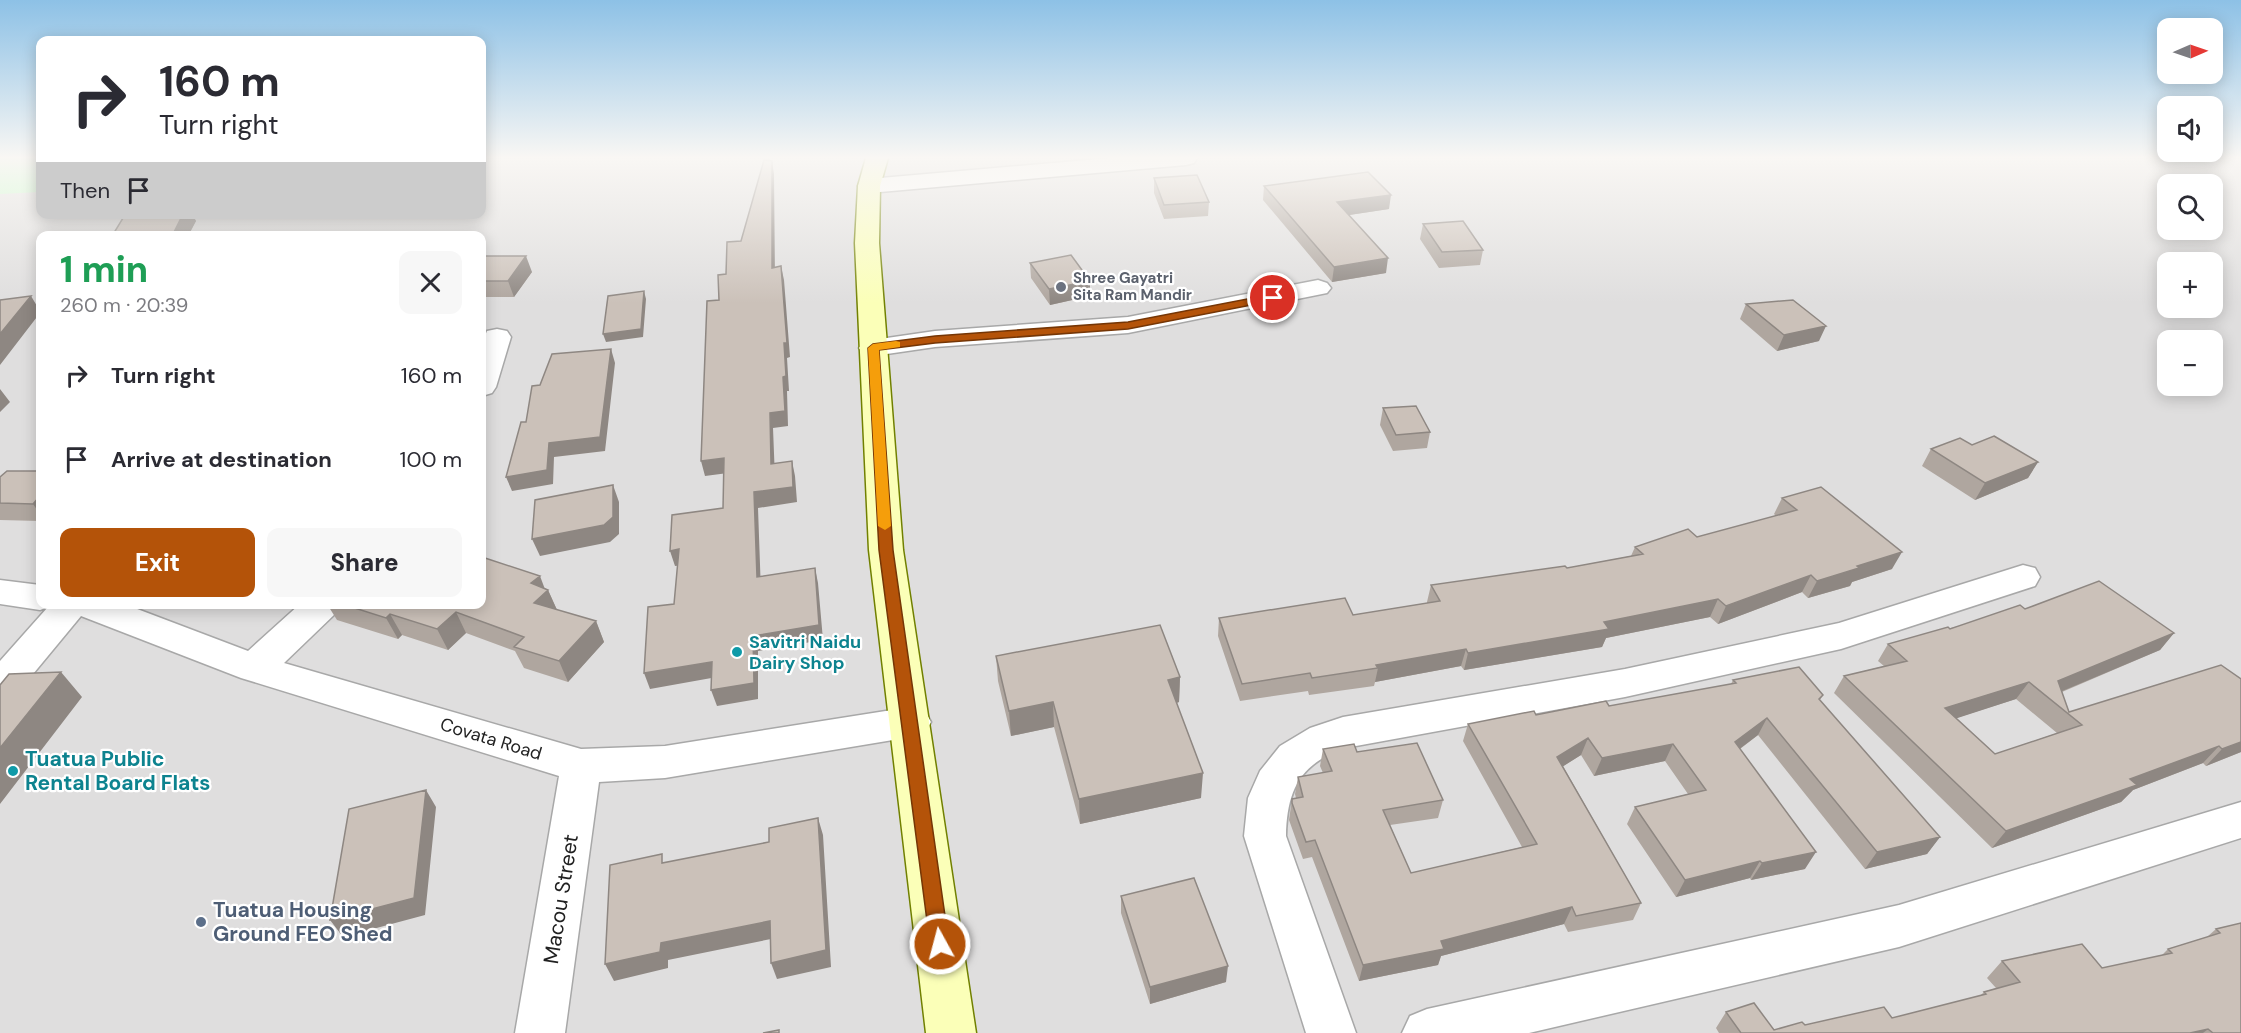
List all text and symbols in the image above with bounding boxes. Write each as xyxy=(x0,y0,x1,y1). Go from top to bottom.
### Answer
north arrow xyxy=(2157,18,2223,84)
map controls xyxy=(2157,18,2223,396)
text: 160 m xyxy=(159,54,280,109)
icon: right xyxy=(60,60,138,138)
button: sound xyxy=(2157,96,2223,162)
text: Turn right xyxy=(159,107,279,142)
icon: arrive xyxy=(122,174,155,207)
button: search xyxy=(2157,174,2223,240)
text: Then xyxy=(60,176,110,205)
text: 1 min xyxy=(60,246,148,293)
button: close xyxy=(399,251,462,314)
button: + xyxy=(2157,252,2223,318)
place label: Shree Gayatri Sita Ram Mandir xyxy=(1073,268,1192,305)
pin xyxy=(1247,272,1298,323)
marker: Shree Gayatri Sita Ram Mandir xyxy=(1054,280,1068,294)
icon: arrive xyxy=(1256,281,1289,314)
text: 260 m · 20:39 xyxy=(60,292,188,318)
button: − xyxy=(2157,330,2223,396)
icon: right xyxy=(60,359,93,392)
text: Turn right xyxy=(111,361,216,390)
text: 160 m xyxy=(401,361,462,390)
icon: arrive xyxy=(60,443,93,476)
text: Arrive at destination xyxy=(111,445,332,474)
text: 100 m xyxy=(400,445,462,474)
button: Exit xyxy=(60,528,255,597)
button: Share xyxy=(267,528,462,597)
place label: Savitri Naidu Dairy Shop xyxy=(749,630,861,675)
marker: Savitri Naidu Dairy Shop xyxy=(730,645,744,659)
street label: Covata Road xyxy=(437,712,545,766)
place label: Tuatua Public Rental Board Flats xyxy=(25,745,211,797)
marker: Tuatua Public Rental Board Flats xyxy=(6,764,20,778)
street label: Macou Street xyxy=(537,832,585,966)
place label: Tuatua Housing Ground FEO Shed xyxy=(213,896,393,948)
position arrow xyxy=(908,912,972,976)
marker: Tuatua Housing Ground FEO Shed xyxy=(194,915,208,929)

